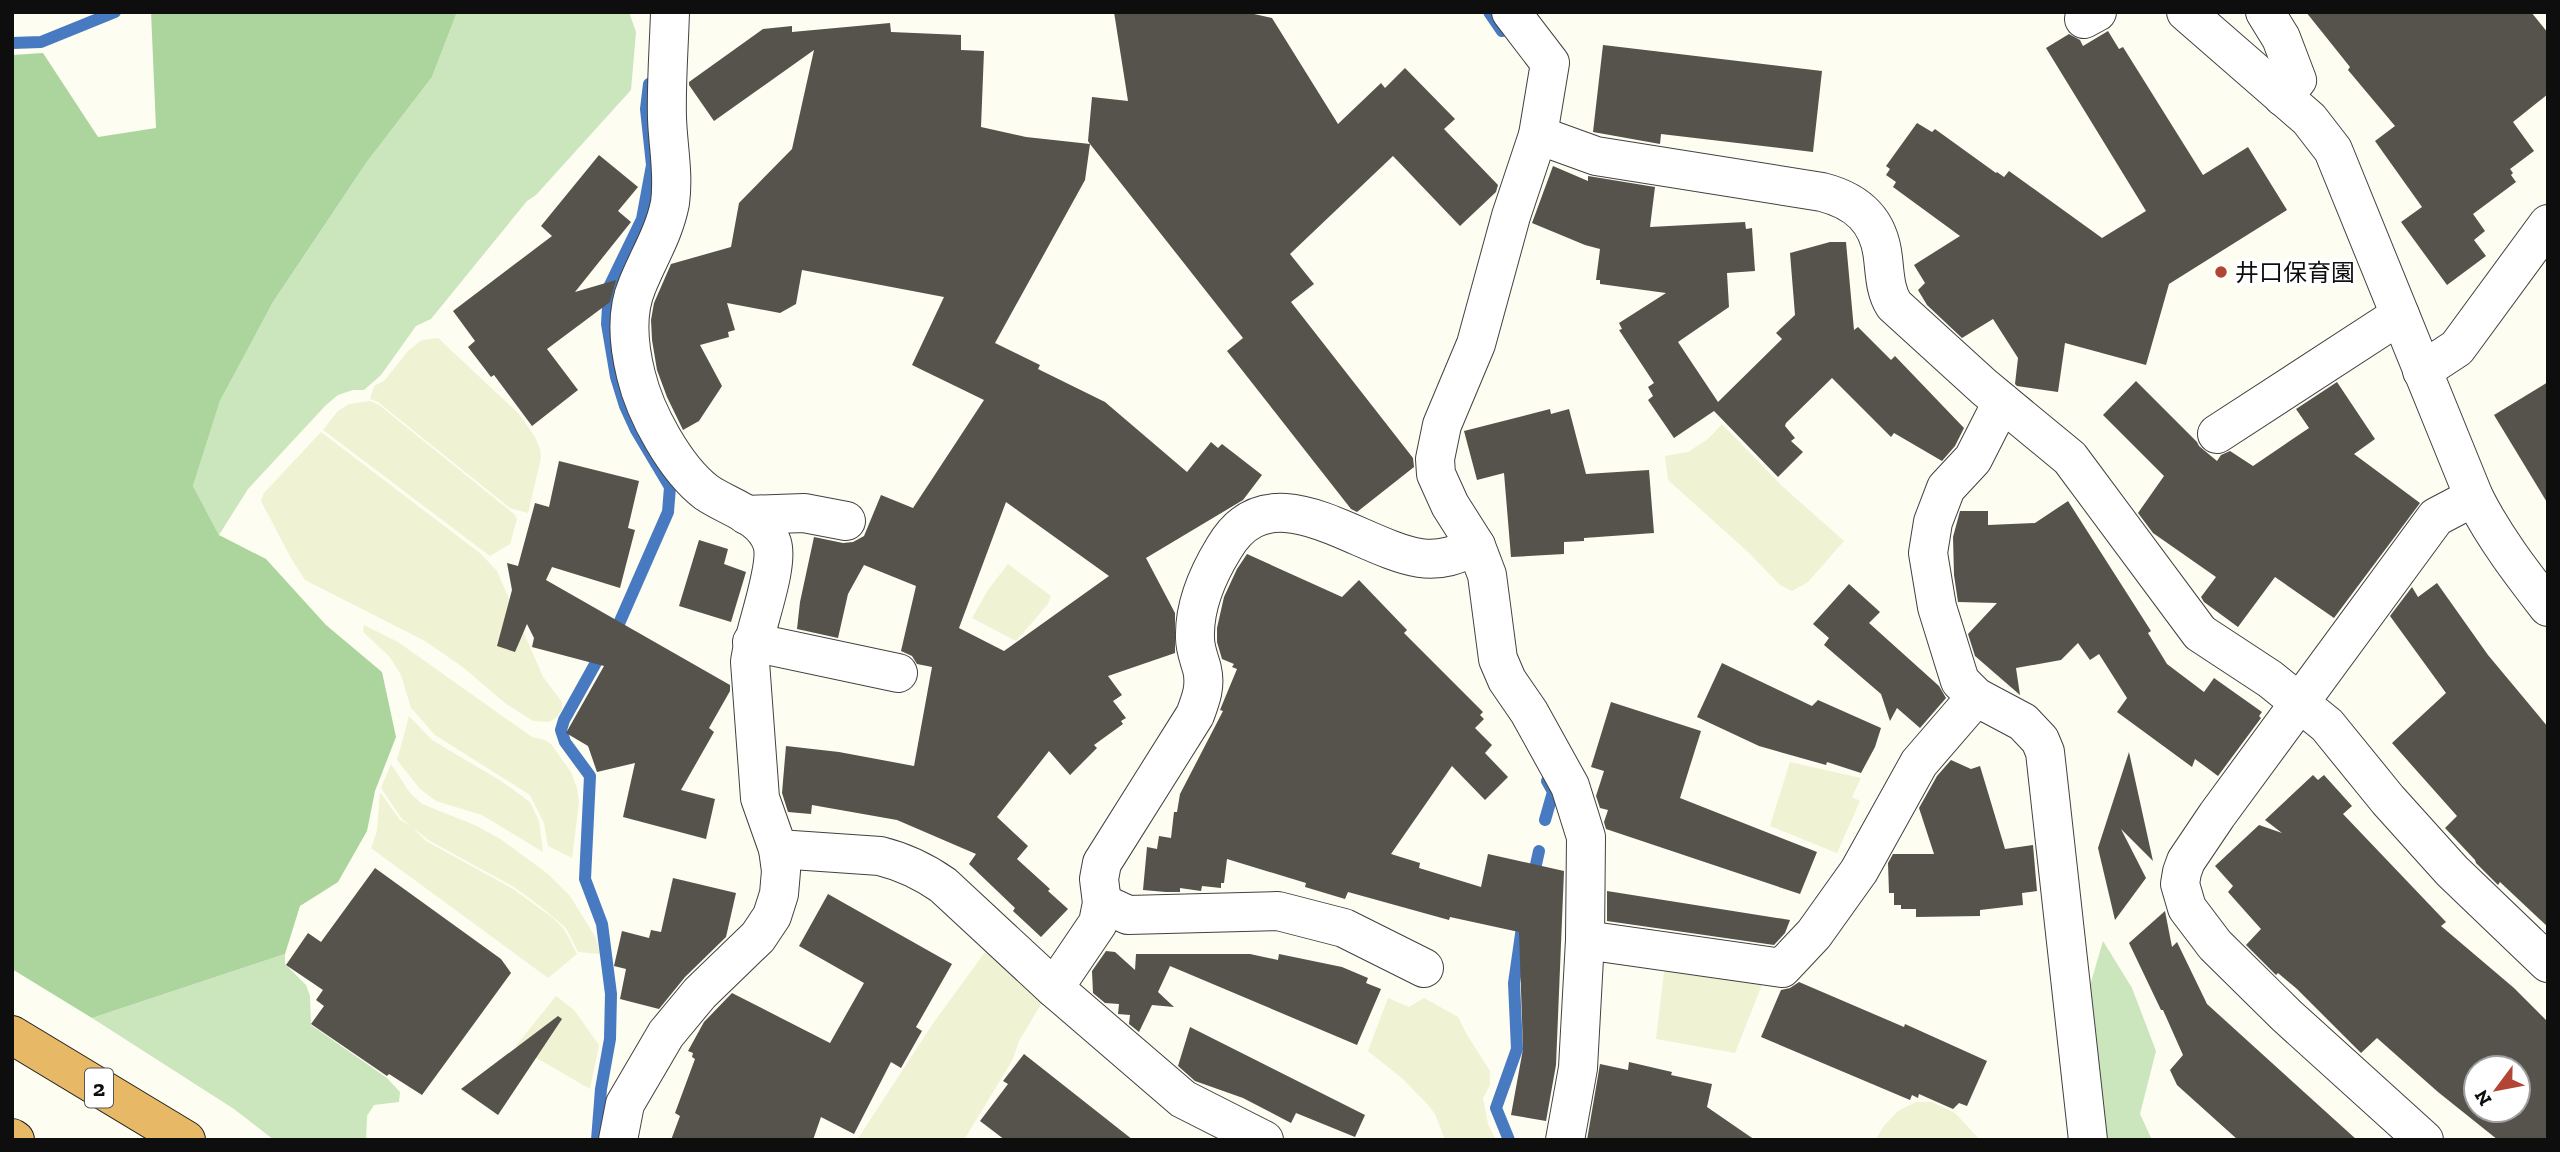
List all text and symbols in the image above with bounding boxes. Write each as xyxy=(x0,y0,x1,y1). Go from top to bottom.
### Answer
place label: 井口保育園 xyxy=(2235,258,2355,287)
marker: 井口保育園 xyxy=(2213,264,2229,280)
north arrow xyxy=(2462,1054,2532,1124)
road number: 2 xyxy=(85,1068,113,1107)
text: N xyxy=(2469,1086,2497,1110)

